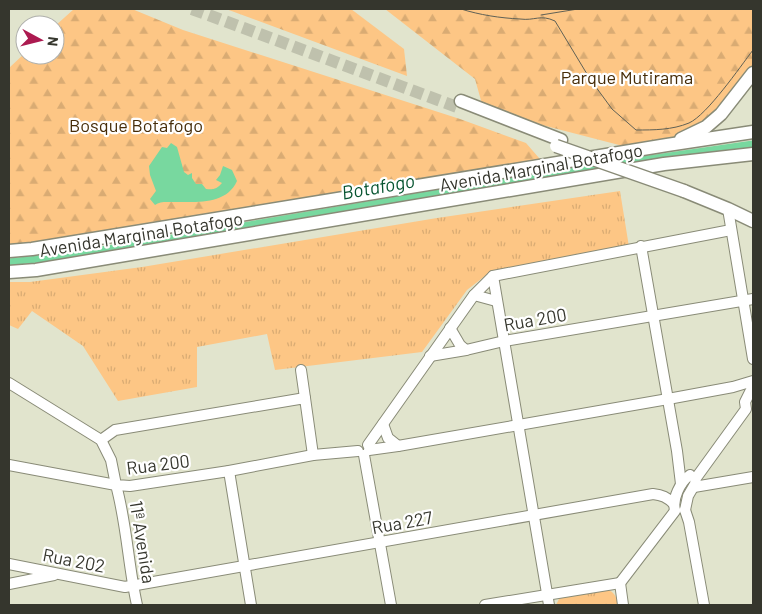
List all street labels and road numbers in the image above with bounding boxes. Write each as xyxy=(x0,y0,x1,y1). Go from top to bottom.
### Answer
street label: Avenida Marginal Botafogo xyxy=(438,138,644,196)
street label: Avenida Marginal Botafogo xyxy=(38,207,244,261)
street label: Rua 200 xyxy=(502,303,568,335)
street label: Rua 200 xyxy=(125,449,191,479)
street label: 11ª Avenida xyxy=(126,499,160,585)
street label: Rua 227 xyxy=(370,506,435,538)
street label: Rua 202 xyxy=(41,543,107,577)

